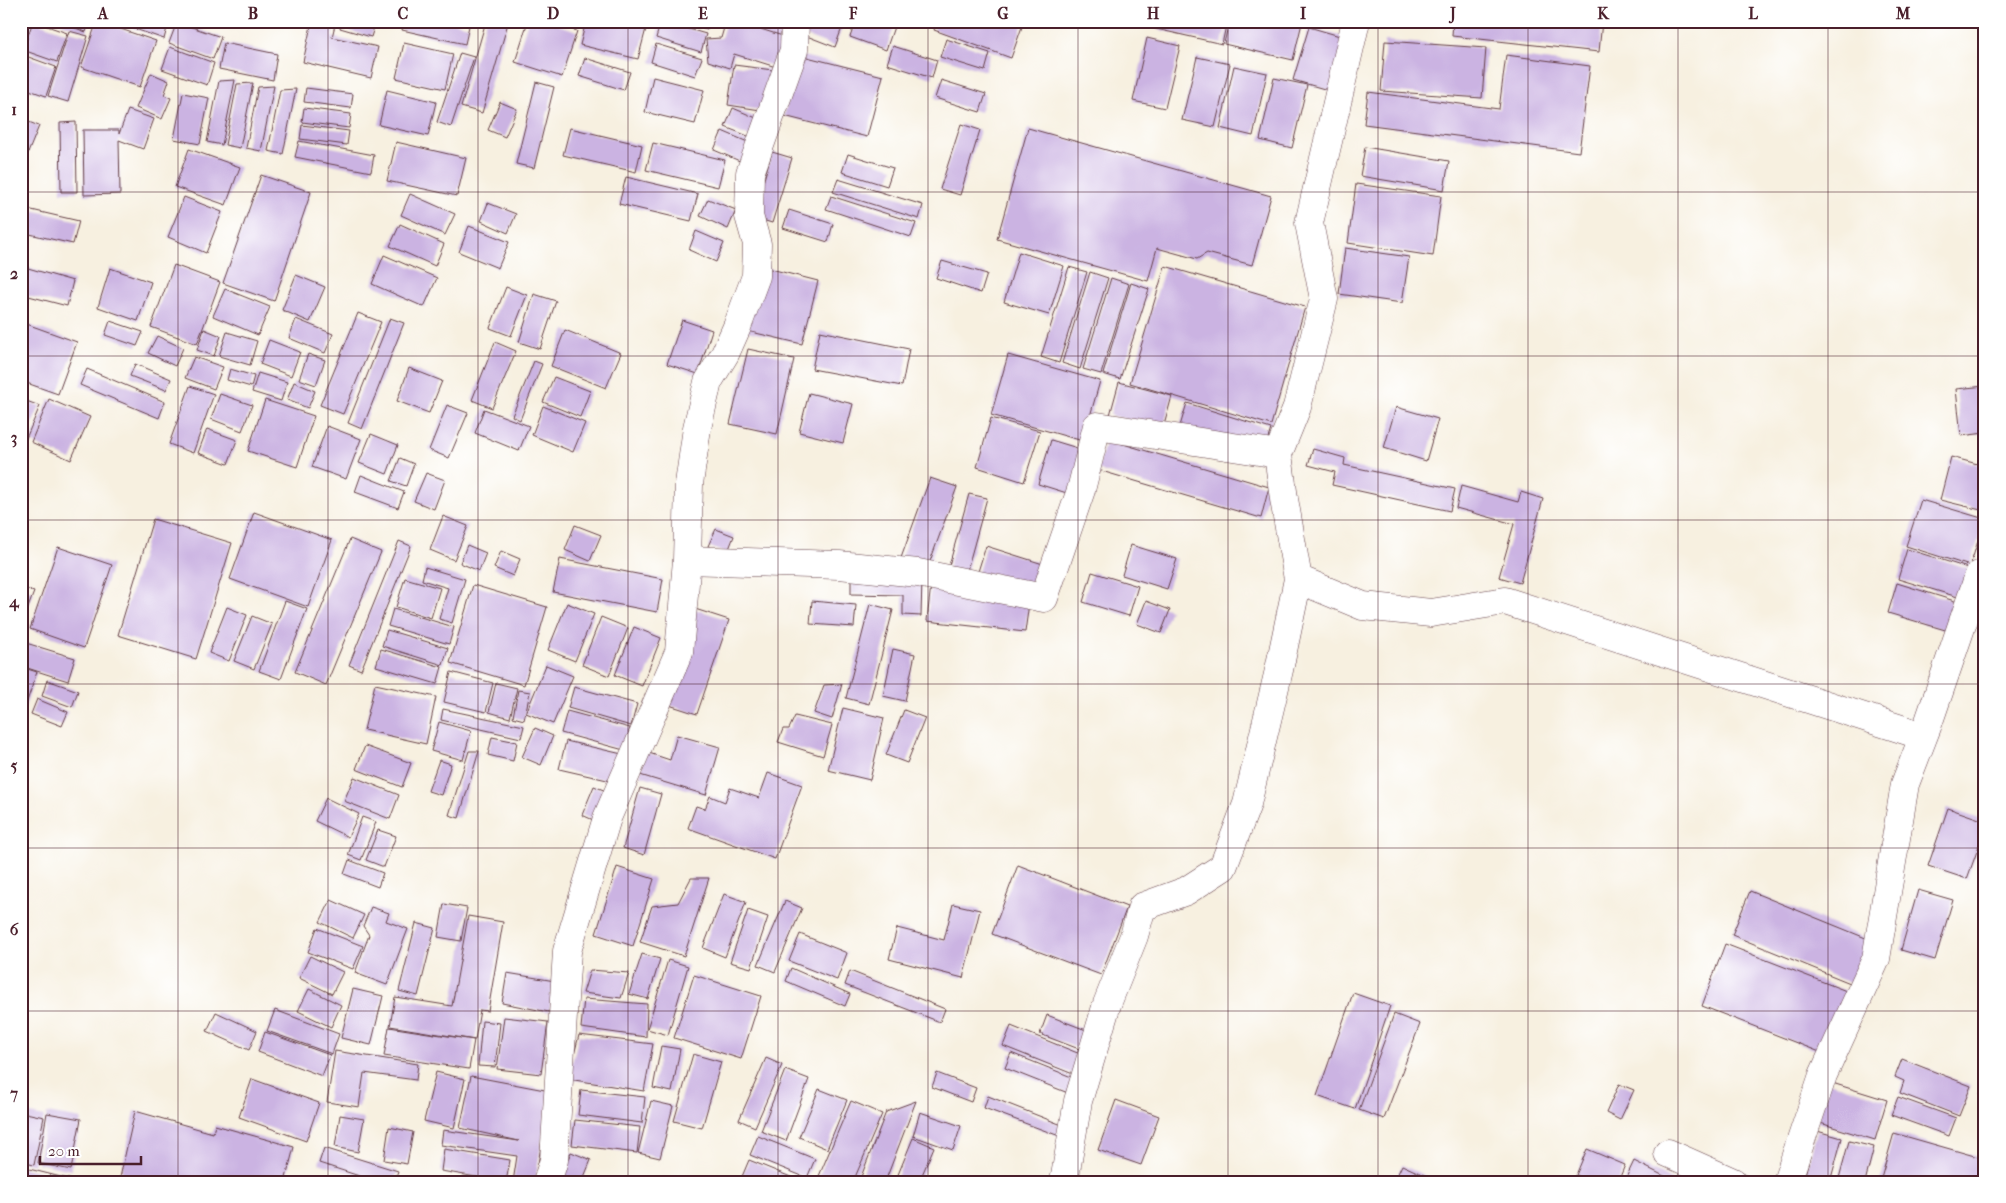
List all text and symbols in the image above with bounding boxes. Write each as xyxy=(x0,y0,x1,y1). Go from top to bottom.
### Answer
text: A xyxy=(97,4,109,23)
text: B xyxy=(248,4,258,23)
text: C xyxy=(398,4,409,23)
text: D xyxy=(547,4,559,23)
text: E xyxy=(698,4,708,23)
text: F xyxy=(848,4,858,23)
text: G xyxy=(997,4,1009,23)
text: H xyxy=(1147,4,1160,23)
text: I xyxy=(1300,4,1307,23)
text: J xyxy=(1448,4,1456,24)
text: K xyxy=(1597,4,1610,23)
text: L xyxy=(1748,4,1758,23)
text: M xyxy=(1895,4,1911,23)
text: 1 xyxy=(11,100,17,119)
text: 2 xyxy=(10,264,18,283)
text: 3 xyxy=(11,428,17,448)
text: 4 xyxy=(8,592,20,612)
text: 5 xyxy=(11,756,18,775)
text: 6 xyxy=(10,920,19,939)
text: 7 xyxy=(9,1084,18,1103)
scale bar xyxy=(40,1133,141,1165)
text: 20 m xyxy=(48,1142,80,1160)

